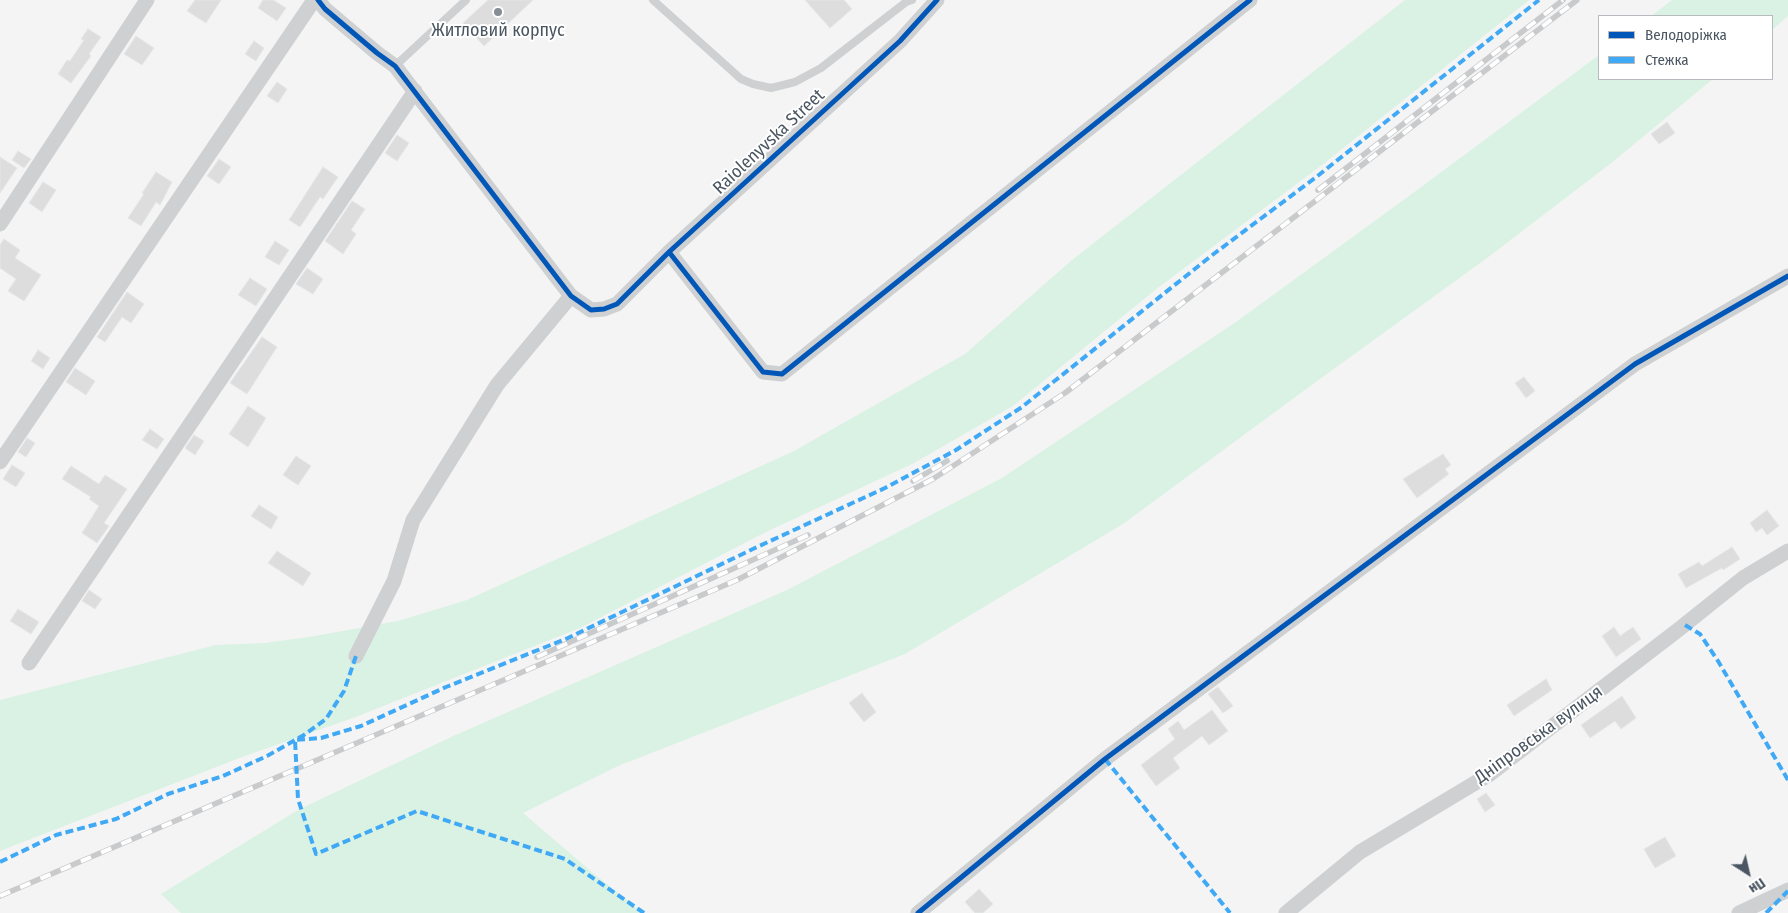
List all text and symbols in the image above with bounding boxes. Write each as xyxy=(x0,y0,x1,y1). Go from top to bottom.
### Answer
marker: Житловий корпус xyxy=(492,6,504,18)
legend xyxy=(1598,15,1773,80)
place label: Житловий корпус xyxy=(431,20,565,42)
text: Велодоріжка xyxy=(1645,26,1727,44)
text: Стежка xyxy=(1645,51,1689,69)
street label: Raiolenyvska Street xyxy=(709,85,829,199)
street label: Дніпровська вулиця xyxy=(1471,681,1607,789)
north arrow xyxy=(1723,848,1773,898)
text: Пн xyxy=(1746,874,1768,897)

